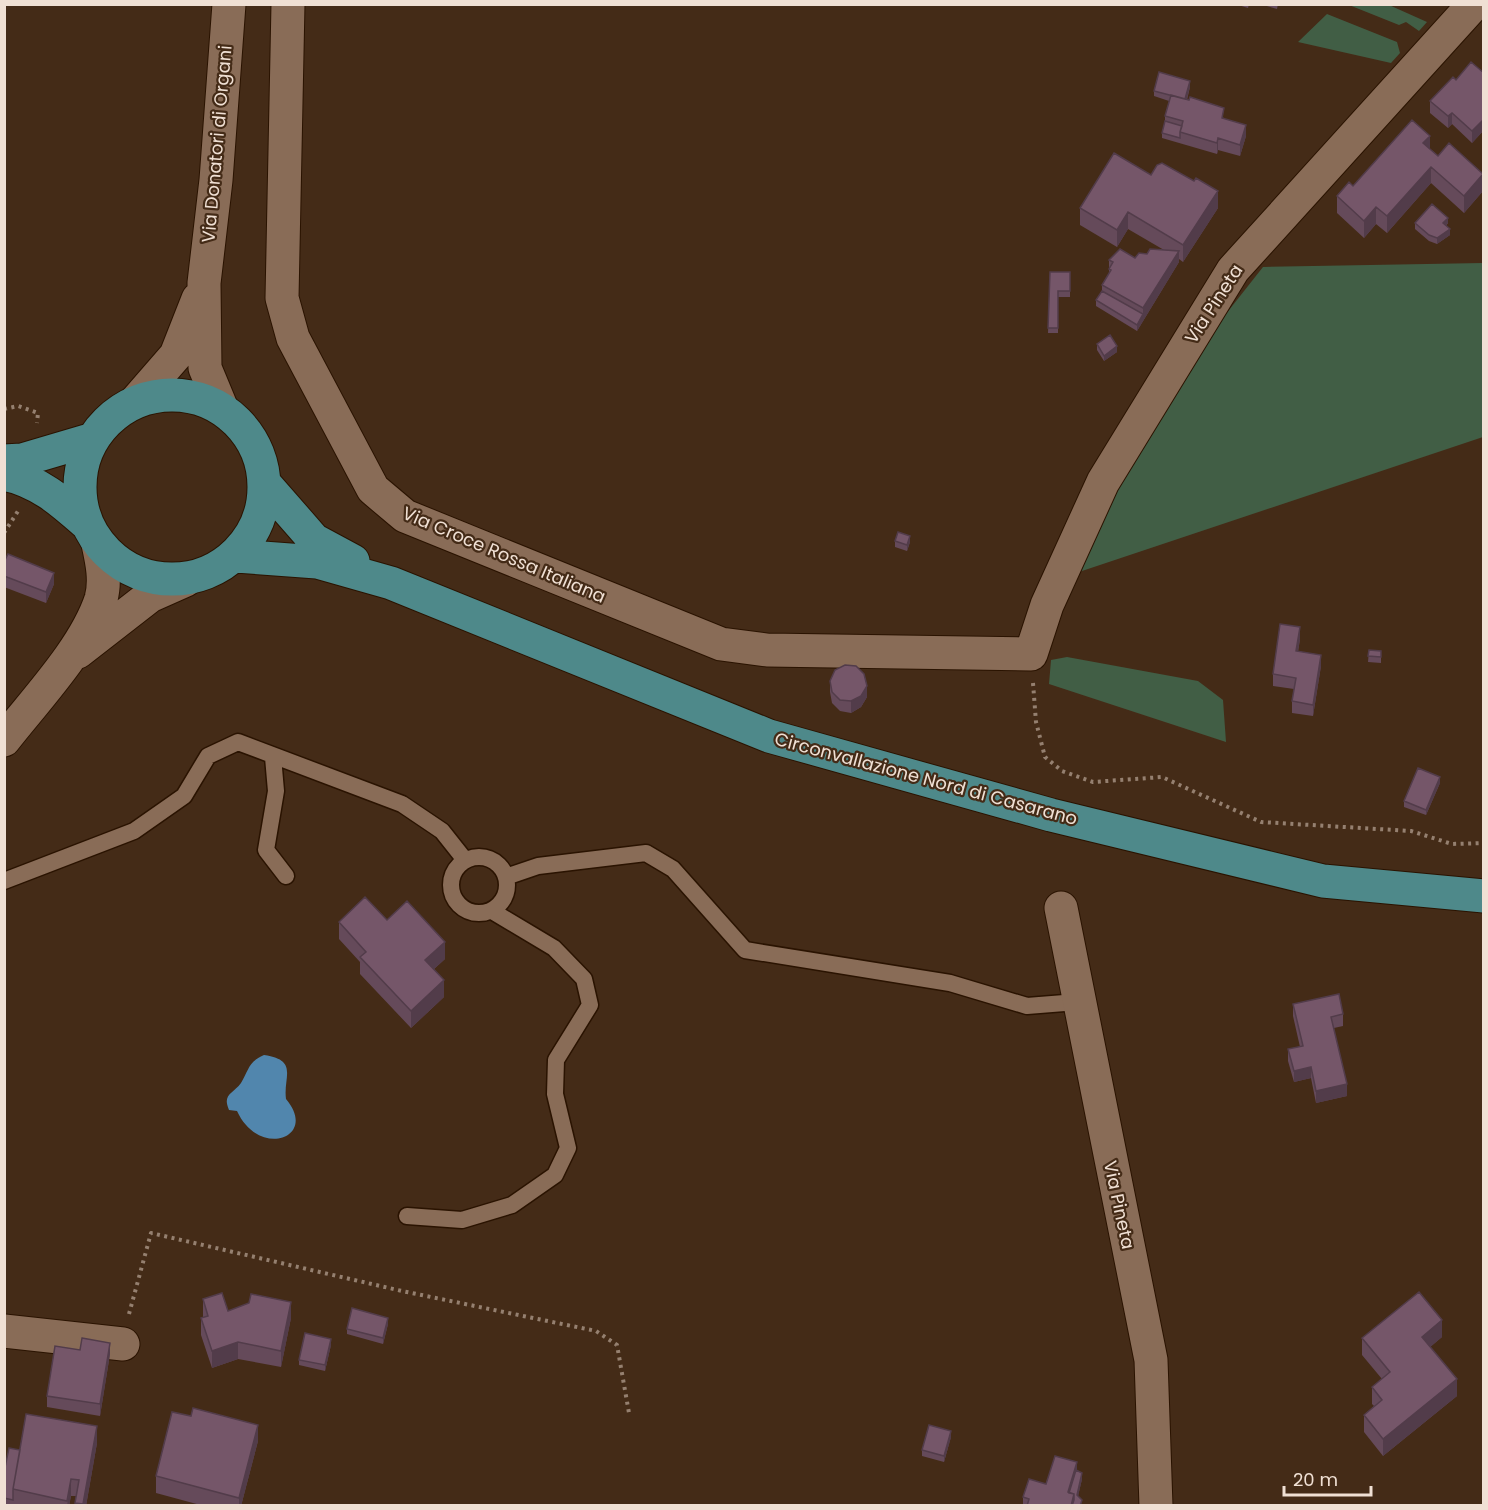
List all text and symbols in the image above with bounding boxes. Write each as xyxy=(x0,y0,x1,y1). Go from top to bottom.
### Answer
street label: Via Donatori di Organi xyxy=(195,44,238,244)
street label: Via Pineta xyxy=(1179,259,1249,348)
street label: Via Croce Rossa Italiana xyxy=(399,500,610,609)
street label: Circonvallazione Nord di Casarano xyxy=(772,726,1080,831)
street label: Via Pineta xyxy=(1098,1158,1141,1251)
scale bar xyxy=(1284,1459,1371,1497)
text: 20 m xyxy=(1293,1467,1338,1492)

